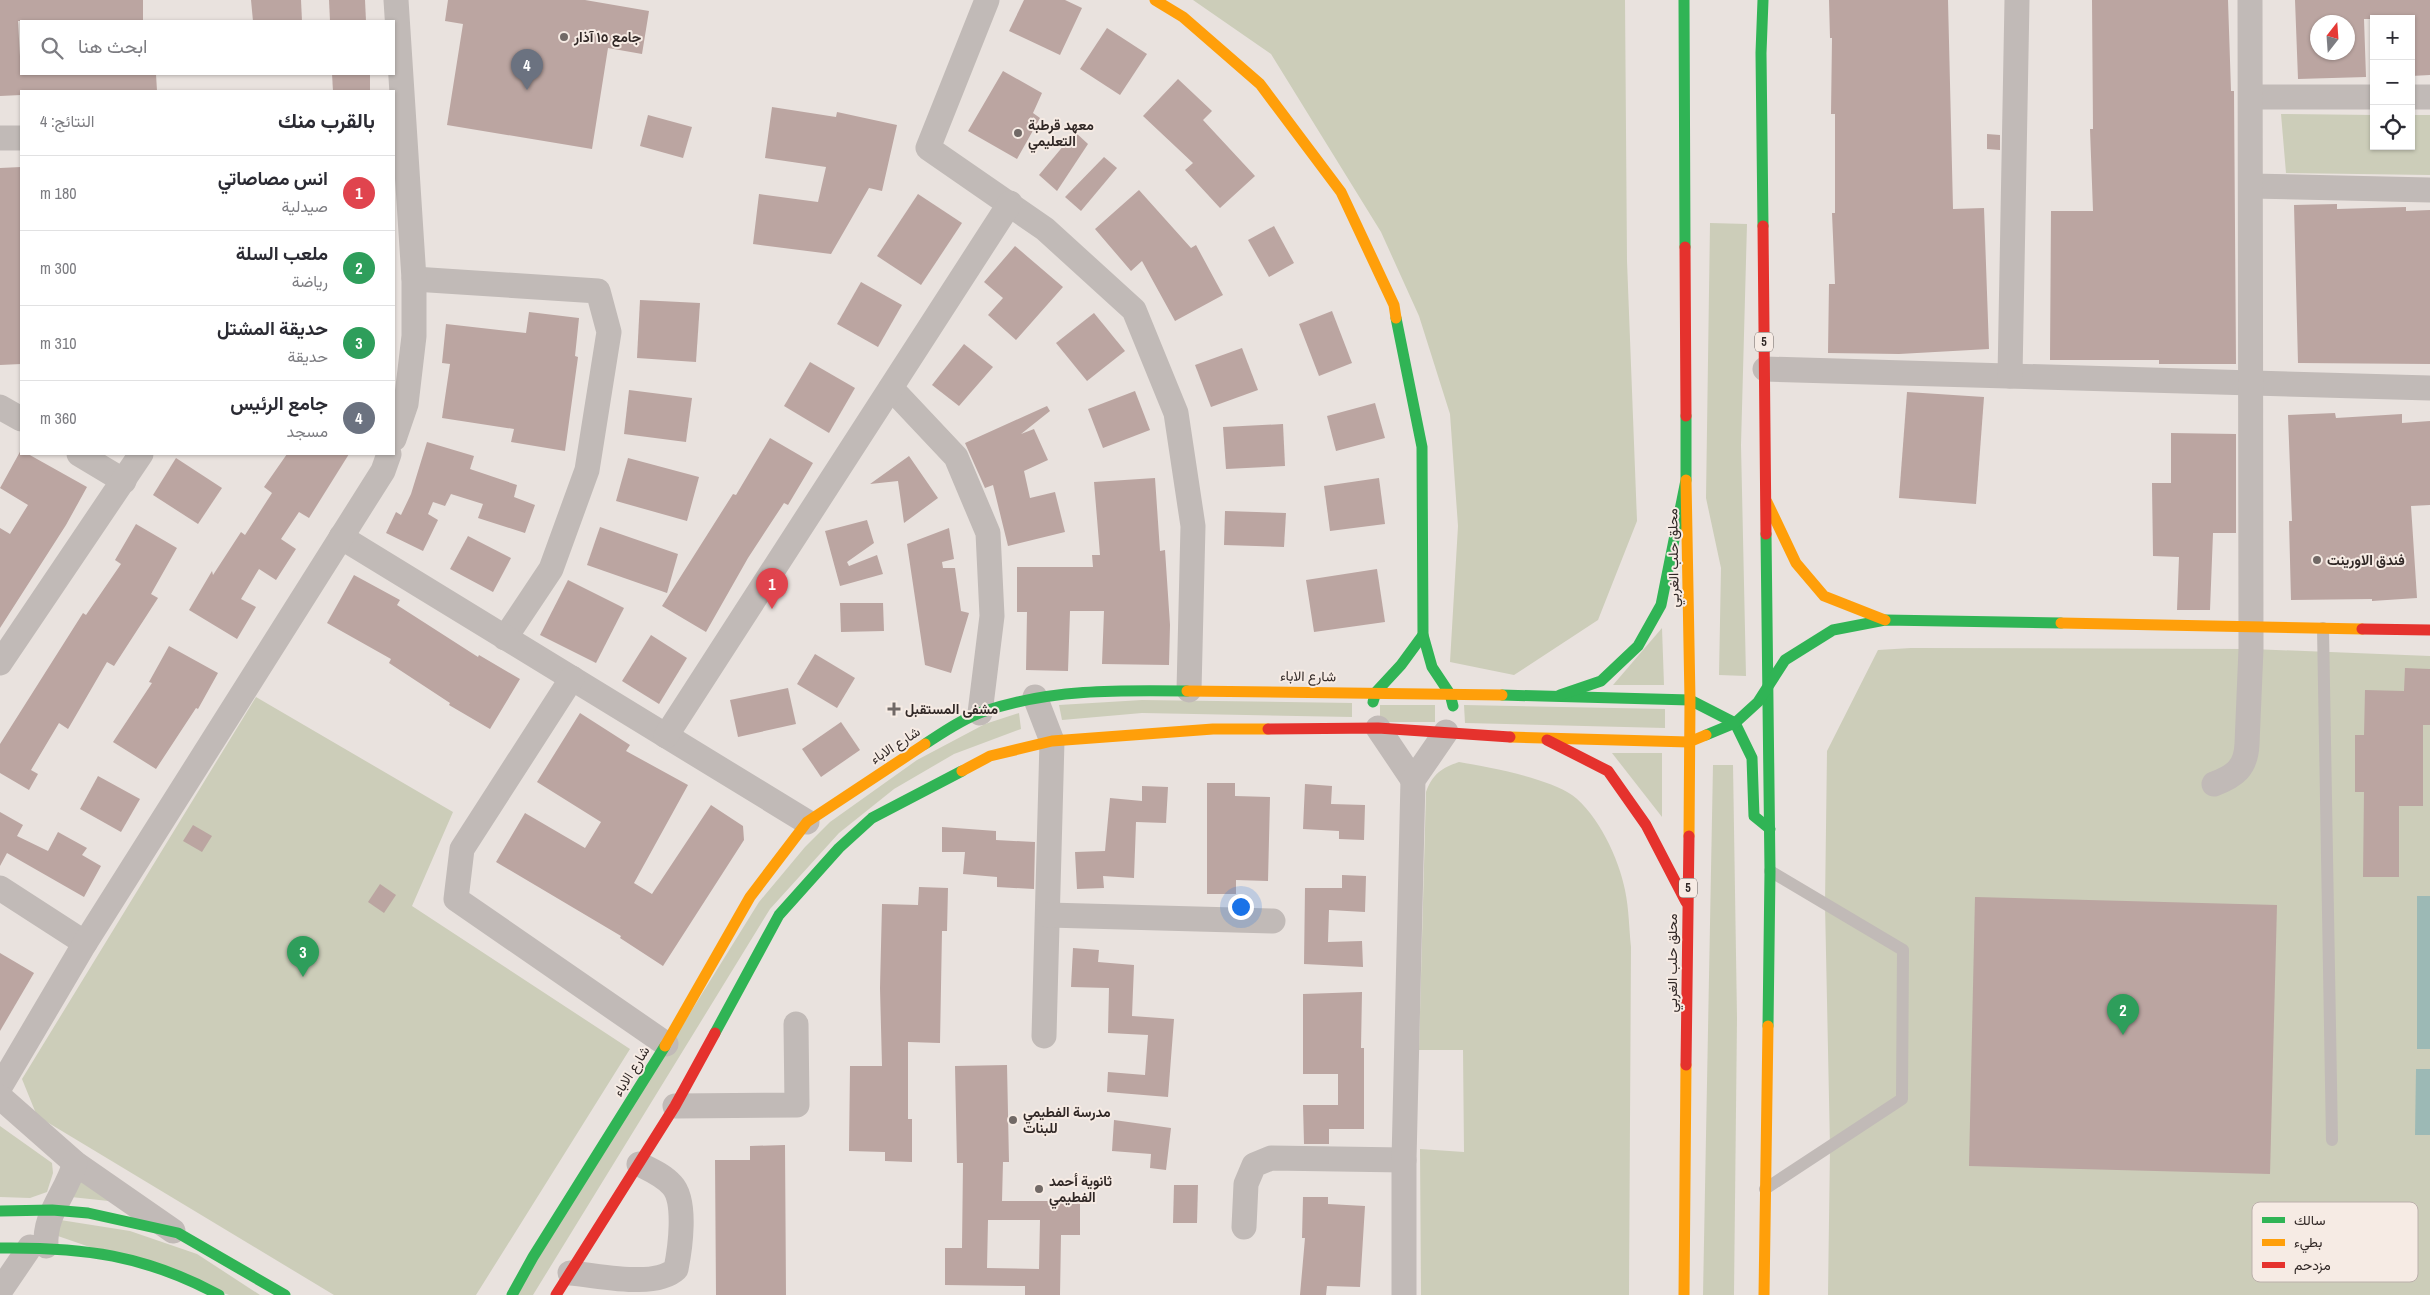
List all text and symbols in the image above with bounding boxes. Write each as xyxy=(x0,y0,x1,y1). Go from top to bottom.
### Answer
north arrow xyxy=(2310,15,2355,60)
map controls xyxy=(2370,15,2415,150)
button: + xyxy=(2370,15,2415,60)
search box xyxy=(20,20,395,75)
place label: جامع ١٥ آذار xyxy=(573,28,642,47)
marker: جامع ١٥ آذار xyxy=(558,31,570,43)
text: ابحث هنا xyxy=(78,33,148,59)
icon: search xyxy=(38,34,66,62)
pin: 4 xyxy=(511,49,543,90)
button: − xyxy=(2370,60,2415,105)
button: locate xyxy=(2370,105,2415,150)
text: بالقرب منك xyxy=(278,106,375,135)
text: النتائج: 4 xyxy=(40,110,95,132)
place label: معهد قرطبة التعليمي xyxy=(1028,116,1094,153)
marker: معهد قرطبة التعليمي xyxy=(1012,127,1024,139)
text: انس مصاصاتي xyxy=(218,165,328,191)
text: 180 m xyxy=(40,182,76,204)
text: 1 xyxy=(355,182,363,204)
text: صيدلية xyxy=(282,195,328,217)
text: ملعب السلة xyxy=(236,240,328,266)
text: 300 m xyxy=(40,257,76,279)
text: 2 xyxy=(355,257,363,279)
text: رياضة xyxy=(292,270,328,292)
text: حديقة المشتل xyxy=(217,315,328,341)
text: 310 m xyxy=(40,332,76,354)
text: 3 xyxy=(355,332,363,354)
road number: 5 xyxy=(1755,332,1773,352)
text: حديقة xyxy=(288,345,328,367)
text: جامع الرئيس xyxy=(230,390,328,416)
text: 360 m xyxy=(40,407,76,429)
text: 4 xyxy=(355,407,363,429)
text: مسجد xyxy=(287,420,328,442)
street label: محلق حلب الغربي xyxy=(1663,508,1686,608)
place label: فندق الاورينت xyxy=(2327,551,2405,569)
marker: فندق الاورينت xyxy=(2311,554,2323,566)
pin: 1 xyxy=(756,568,788,609)
street label: شارع الاباء xyxy=(1280,667,1336,687)
place label: مشفى المستقبل xyxy=(905,700,999,718)
marker: مشفى المستقبل xyxy=(887,702,901,716)
street label: شارع الاباء xyxy=(867,722,924,769)
road number: 5 xyxy=(1679,878,1697,898)
your location xyxy=(1228,894,1254,920)
street label: محلق حلب الغربي xyxy=(1663,913,1684,1013)
pin: 3 xyxy=(287,936,319,977)
pin: 2 xyxy=(2107,994,2139,1035)
street label: شارع الاباء xyxy=(609,1042,655,1101)
place label: مدرسة الفطيمي للبنات xyxy=(1023,1103,1111,1137)
marker: مدرسة الفطيمي للبنات xyxy=(1007,1114,1019,1126)
place label: ثانوية أحمد الفطيمي xyxy=(1049,1172,1112,1209)
marker: ثانوية أحمد الفطيمي xyxy=(1033,1183,1045,1195)
legend xyxy=(2252,1202,2418,1282)
text: سالك xyxy=(2294,1211,2325,1229)
text: بطيء xyxy=(2294,1233,2322,1254)
text: مزدحم xyxy=(2294,1256,2331,1274)

